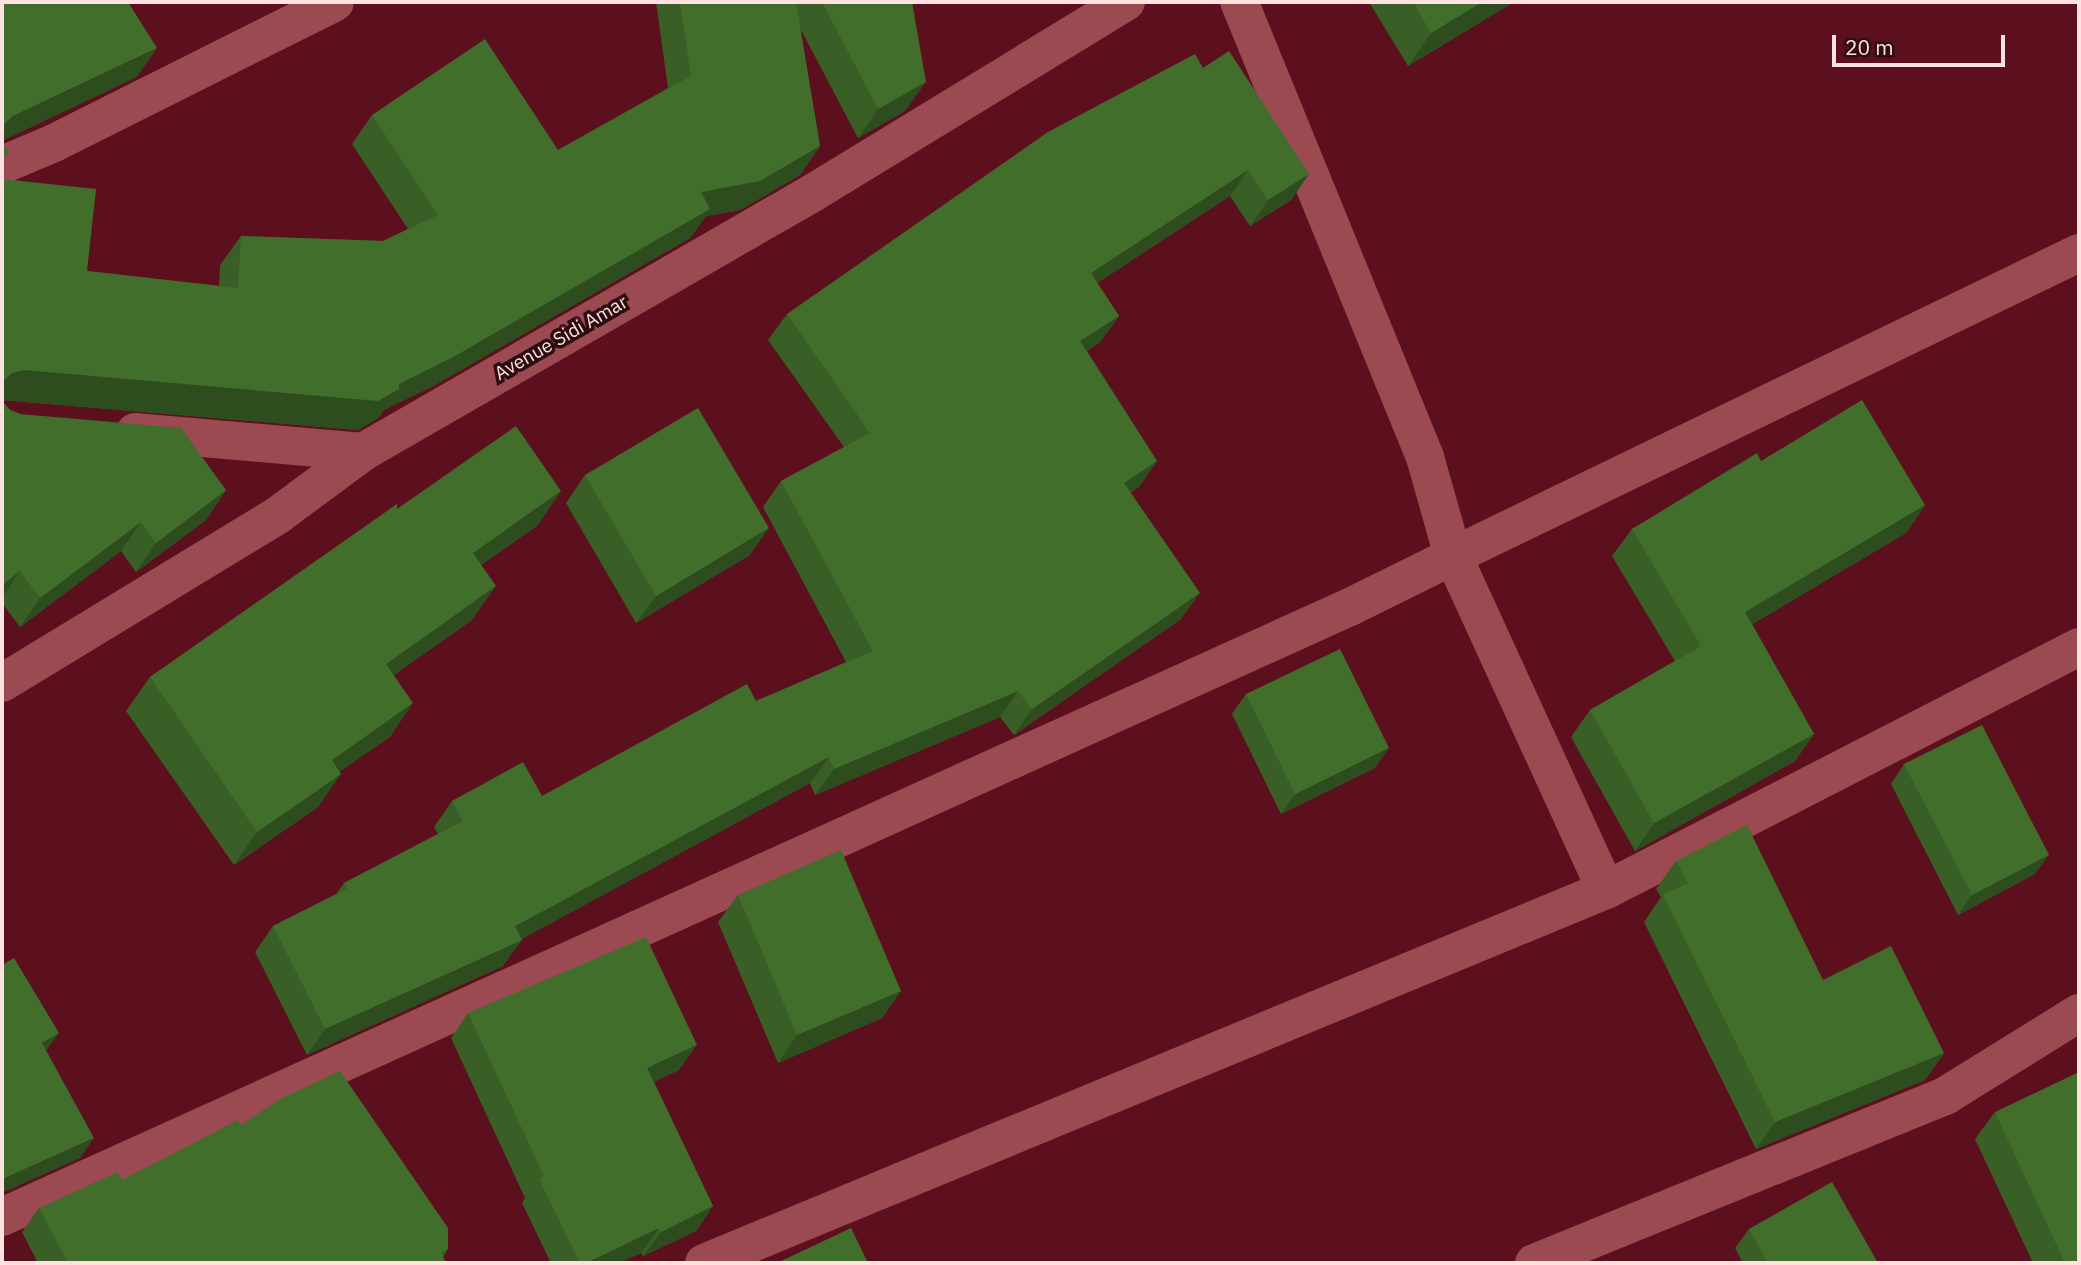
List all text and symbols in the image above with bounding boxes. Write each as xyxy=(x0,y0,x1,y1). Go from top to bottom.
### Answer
scale bar xyxy=(1836,21,2009,65)
text: 20 m xyxy=(1845,33,1894,61)
street label: Avenue Sidi Amar xyxy=(490,291,632,385)

